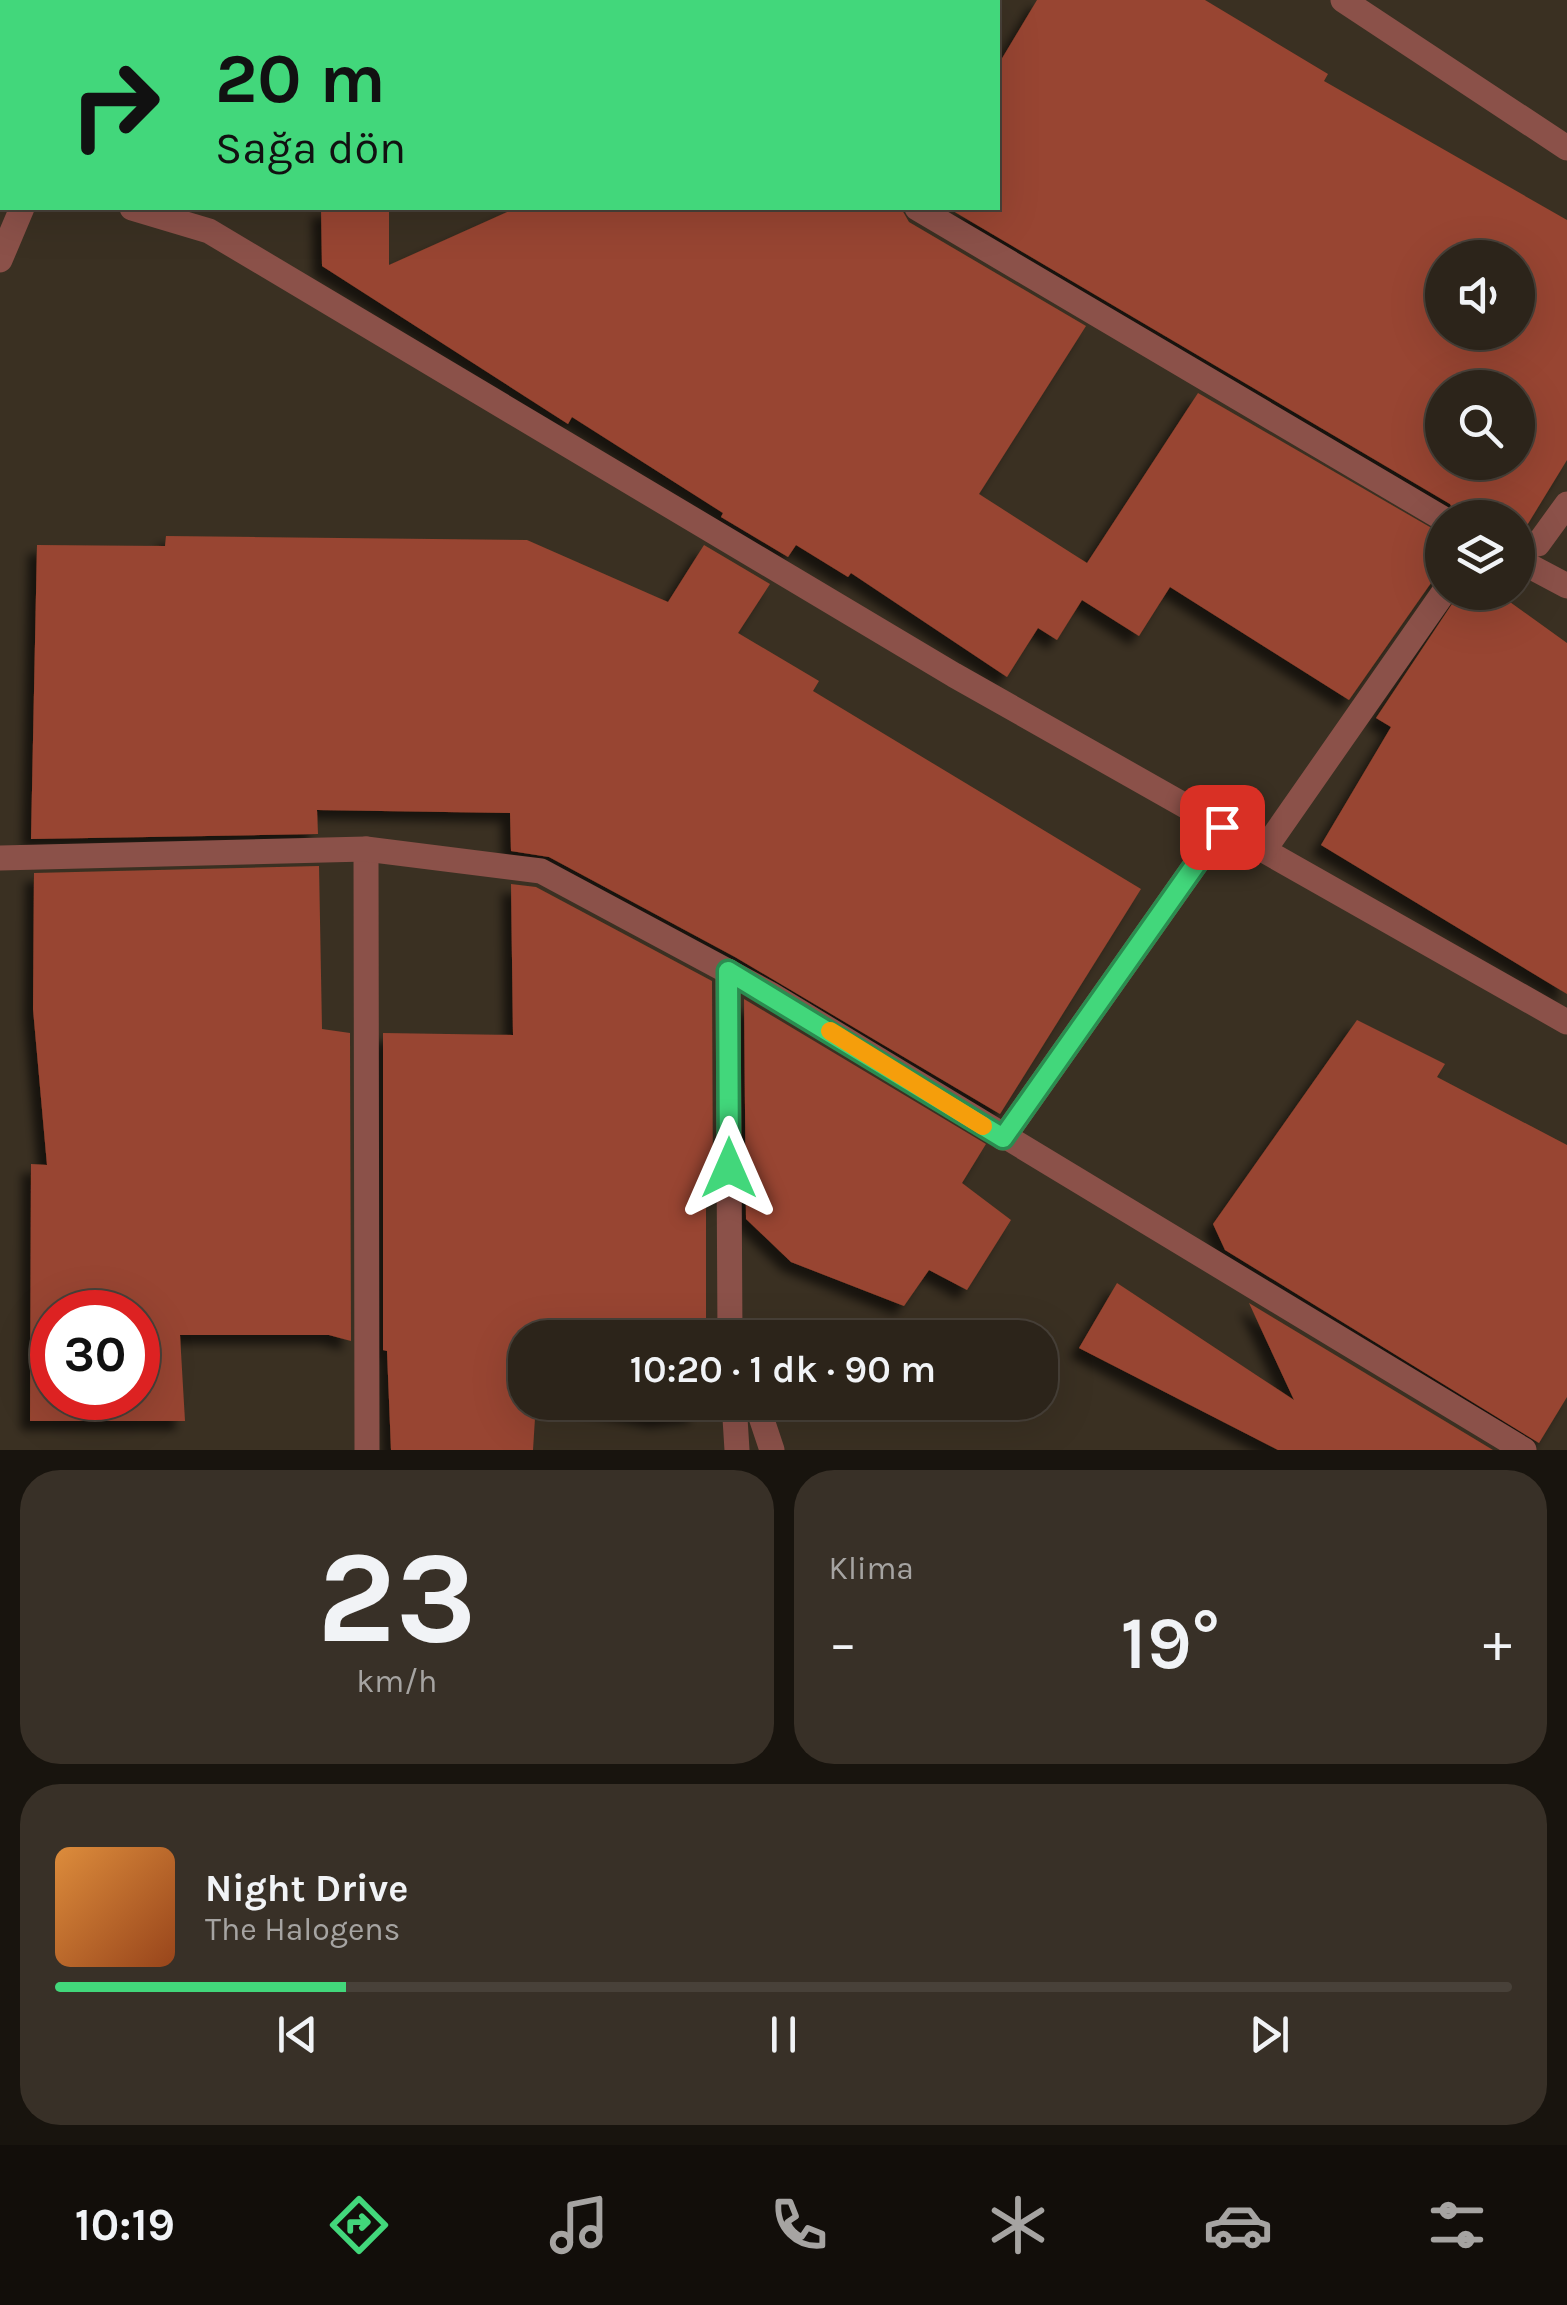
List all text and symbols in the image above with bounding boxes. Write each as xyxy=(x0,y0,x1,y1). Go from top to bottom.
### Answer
text: 20 m xyxy=(215,38,386,120)
icon: right xyxy=(50,40,180,170)
text: Sağa dön xyxy=(215,122,406,174)
map controls xyxy=(1425,240,1535,610)
button: sound xyxy=(1425,240,1535,350)
button: search xyxy=(1425,370,1535,480)
button: layers xyxy=(1425,500,1535,610)
pin xyxy=(1180,785,1265,870)
icon: arrive xyxy=(1195,800,1250,855)
position arrow xyxy=(677,1116,781,1220)
speed limit sign: 30 xyxy=(30,1290,160,1420)
text: 10:20 · 1 dk · 90 m xyxy=(630,1347,936,1392)
text: 23 xyxy=(317,1522,477,1674)
text: Klima xyxy=(829,1550,914,1587)
text: 19° xyxy=(1121,1599,1220,1687)
text: − xyxy=(829,1611,857,1675)
text: + xyxy=(1483,1611,1512,1675)
text: km/h xyxy=(356,1663,437,1700)
text: Night Drive xyxy=(205,1866,408,1911)
text: The Halogens xyxy=(205,1911,400,1948)
icon: previous xyxy=(270,2007,325,2062)
icon: pause xyxy=(756,2007,811,2062)
icon: next xyxy=(1242,2007,1297,2062)
icon: directions xyxy=(324,2190,394,2260)
icon: music xyxy=(544,2190,614,2260)
icon: phone xyxy=(764,2190,834,2260)
icon: climate xyxy=(983,2190,1053,2260)
icon: car xyxy=(1203,2190,1273,2260)
icon: filters xyxy=(1422,2190,1492,2260)
text: 10:19 xyxy=(75,2199,175,2251)

